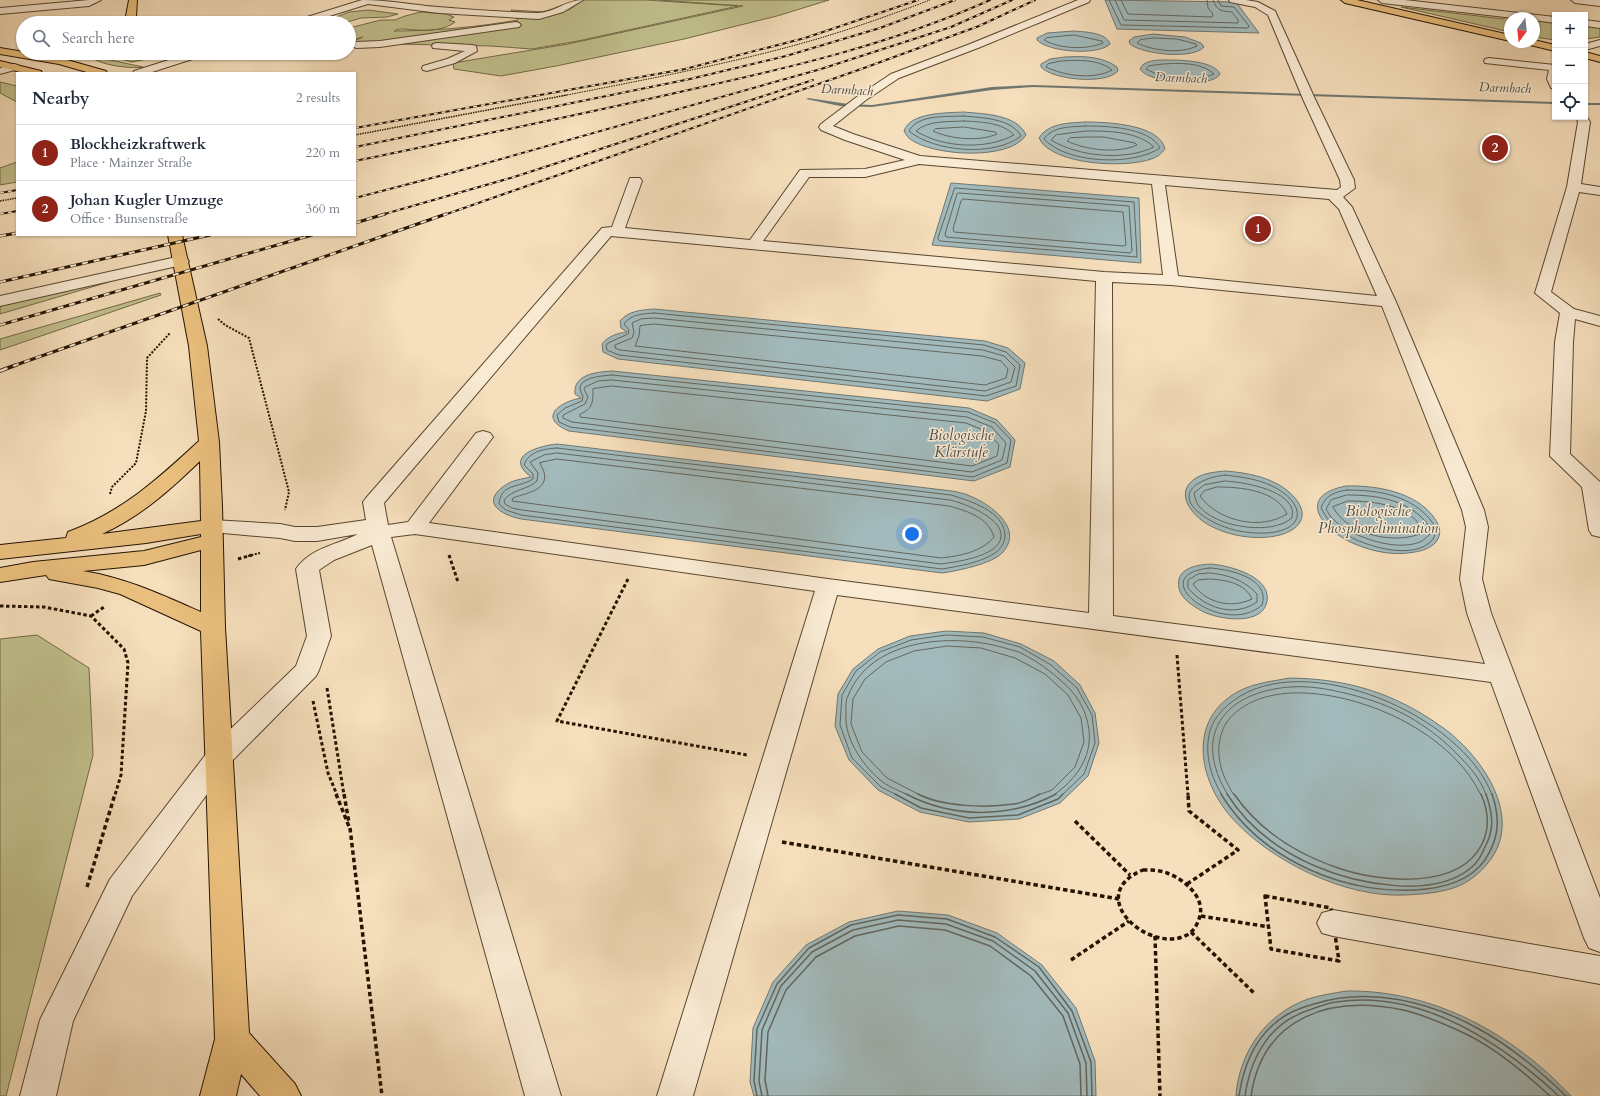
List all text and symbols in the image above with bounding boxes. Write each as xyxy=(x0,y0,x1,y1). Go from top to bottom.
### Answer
north arrow xyxy=(1504,12,1540,48)
map controls xyxy=(1552,12,1588,120)
button: + xyxy=(1552,12,1588,48)
search box xyxy=(16,16,356,60)
icon: search xyxy=(30,27,52,49)
text: Search here xyxy=(62,28,135,48)
button: − xyxy=(1552,48,1588,84)
water label: Darmbach xyxy=(1155,68,1208,88)
water label: Darmbach xyxy=(1479,78,1532,98)
water label: Darmbach xyxy=(820,80,874,100)
button: locate xyxy=(1552,84,1588,120)
text: Nearby xyxy=(32,87,89,110)
text: 2 results xyxy=(296,89,340,107)
pin: 2 xyxy=(1482,133,1508,163)
text: Blockheizkraftwerk xyxy=(70,134,206,154)
text: 1 xyxy=(42,144,48,162)
text: 220 m xyxy=(306,144,340,162)
text: Place · Mainzer Straße xyxy=(70,154,192,172)
text: Johan Kugler Umzuge xyxy=(70,190,224,210)
text: 2 xyxy=(42,200,48,218)
text: 360 m xyxy=(306,200,340,218)
text: Office · Bunsenstraße xyxy=(70,210,188,228)
pin: 1 xyxy=(1245,214,1271,244)
water label: Biologische Klärstufe xyxy=(928,425,994,462)
water label: Biologische Phosphorelimination xyxy=(1318,501,1439,538)
your location xyxy=(902,524,922,544)

